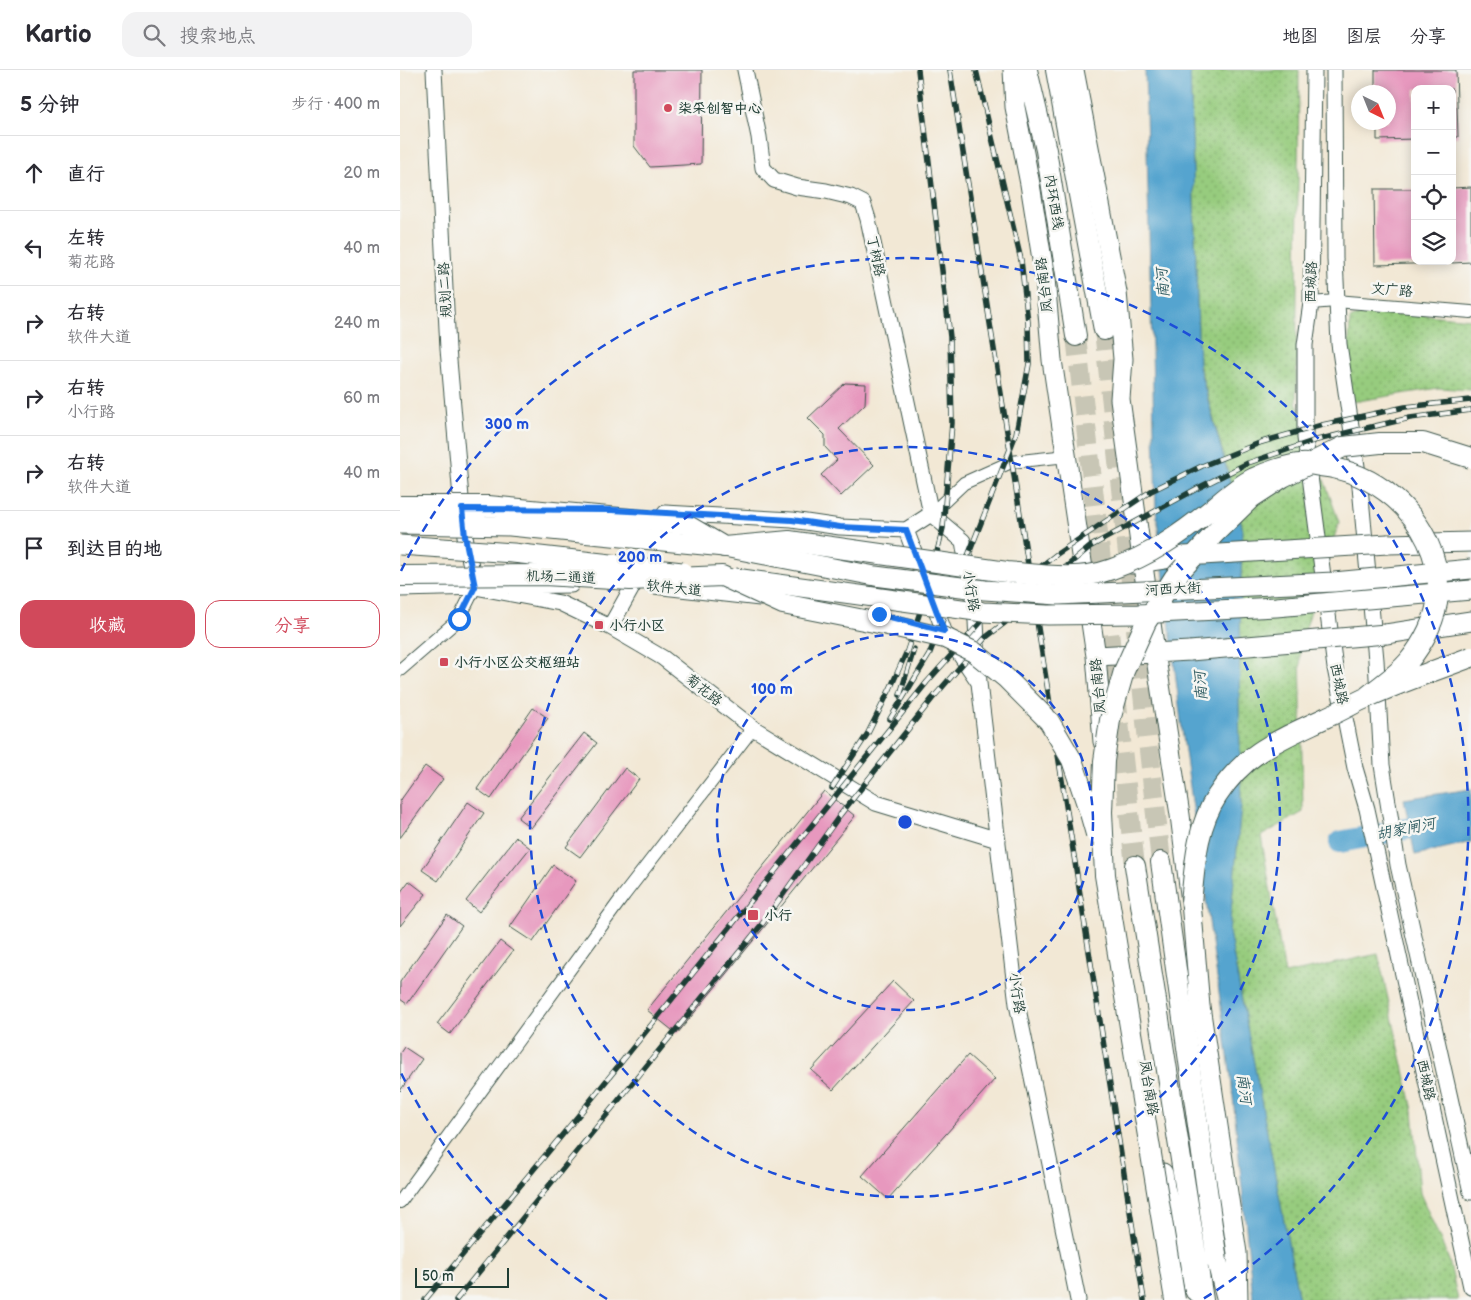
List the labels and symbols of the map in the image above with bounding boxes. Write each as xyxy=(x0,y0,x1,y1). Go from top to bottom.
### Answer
north arrow xyxy=(1351,85,1396,130)
place label: 柒采创智中心 xyxy=(678,100,762,117)
marker: 柒采创智中心 xyxy=(662,102,674,114)
street label: 内环西线 xyxy=(1041,173,1067,231)
street label: 丁树路 xyxy=(863,234,889,278)
street label: 凤台南路 xyxy=(1032,256,1056,314)
street label: 西城路 xyxy=(1302,261,1320,303)
street label: 规划二路 xyxy=(435,262,455,318)
water label: 南河 xyxy=(1152,264,1174,299)
street label: 文广路 xyxy=(1370,280,1414,300)
text: 300 m xyxy=(485,415,529,434)
text: 200 m xyxy=(618,548,662,567)
street label: 机场二通道 xyxy=(526,567,596,587)
street label: 小行路 xyxy=(959,569,983,613)
street label: 软件大道 xyxy=(645,577,703,599)
street label: 河西大街 xyxy=(1145,579,1201,599)
route end xyxy=(868,603,891,626)
route start xyxy=(448,608,471,631)
place label: 小行小区 xyxy=(609,617,665,634)
marker: 小行小区 xyxy=(593,619,605,631)
place label: 小行小区公交枢纽站 xyxy=(454,654,580,671)
marker: 小行小区公交枢纽站 xyxy=(438,656,450,668)
street label: 凤台南路 xyxy=(1087,657,1109,715)
street label: 西城路 xyxy=(1327,662,1351,706)
water label: 南河 xyxy=(1190,667,1212,702)
street label: 菊花路 xyxy=(682,670,726,710)
text: 100 m xyxy=(751,680,793,699)
centre of rings xyxy=(896,813,914,831)
water label: 胡家闸河 xyxy=(1375,813,1440,844)
place label: 小行 xyxy=(764,907,792,924)
marker: 小行 xyxy=(746,908,760,922)
street label: 小行路 xyxy=(1006,971,1028,1015)
street label: 西城路 xyxy=(1413,1058,1439,1102)
street label: 凤台南路 xyxy=(1136,1059,1162,1117)
water label: 南河 xyxy=(1233,1073,1256,1108)
scale bar xyxy=(415,1265,509,1288)

